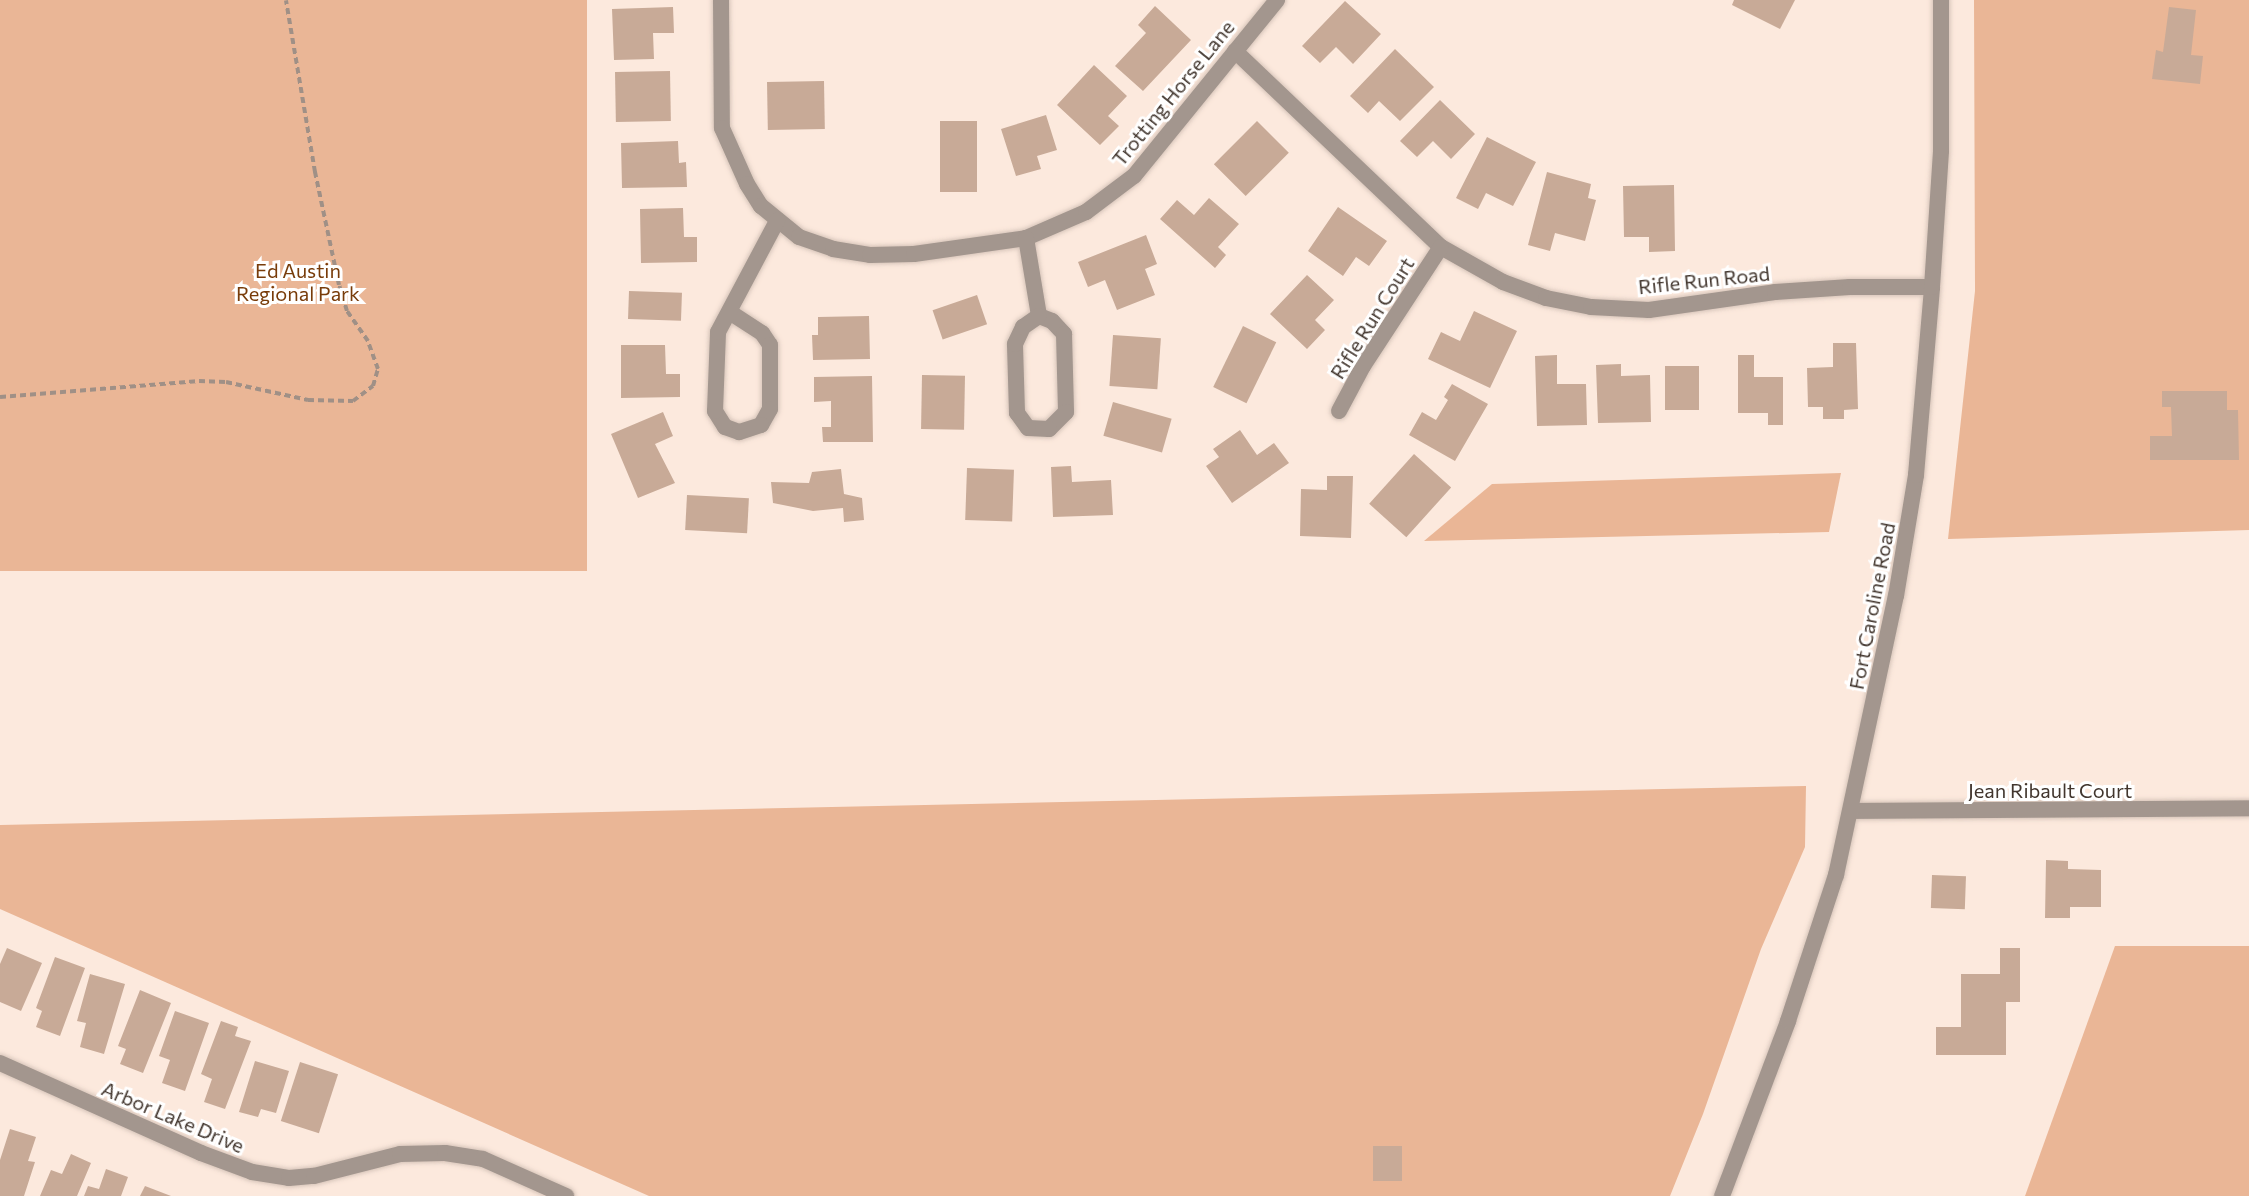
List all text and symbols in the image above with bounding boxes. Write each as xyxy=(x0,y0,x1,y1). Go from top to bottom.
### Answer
street label: Trotting Horse Lane xyxy=(1107,15,1239,171)
street label: Rifle Run Court xyxy=(1325,253,1419,383)
park label: Ed Austin Regional Park xyxy=(236,258,360,305)
street label: Rifle Run Road xyxy=(1637,261,1771,299)
street label: Fort Caroline Road xyxy=(1844,521,1900,691)
street label: Jean Ribault Court xyxy=(1968,778,2132,802)
street label: Arbor Lake Drive xyxy=(98,1076,248,1158)

